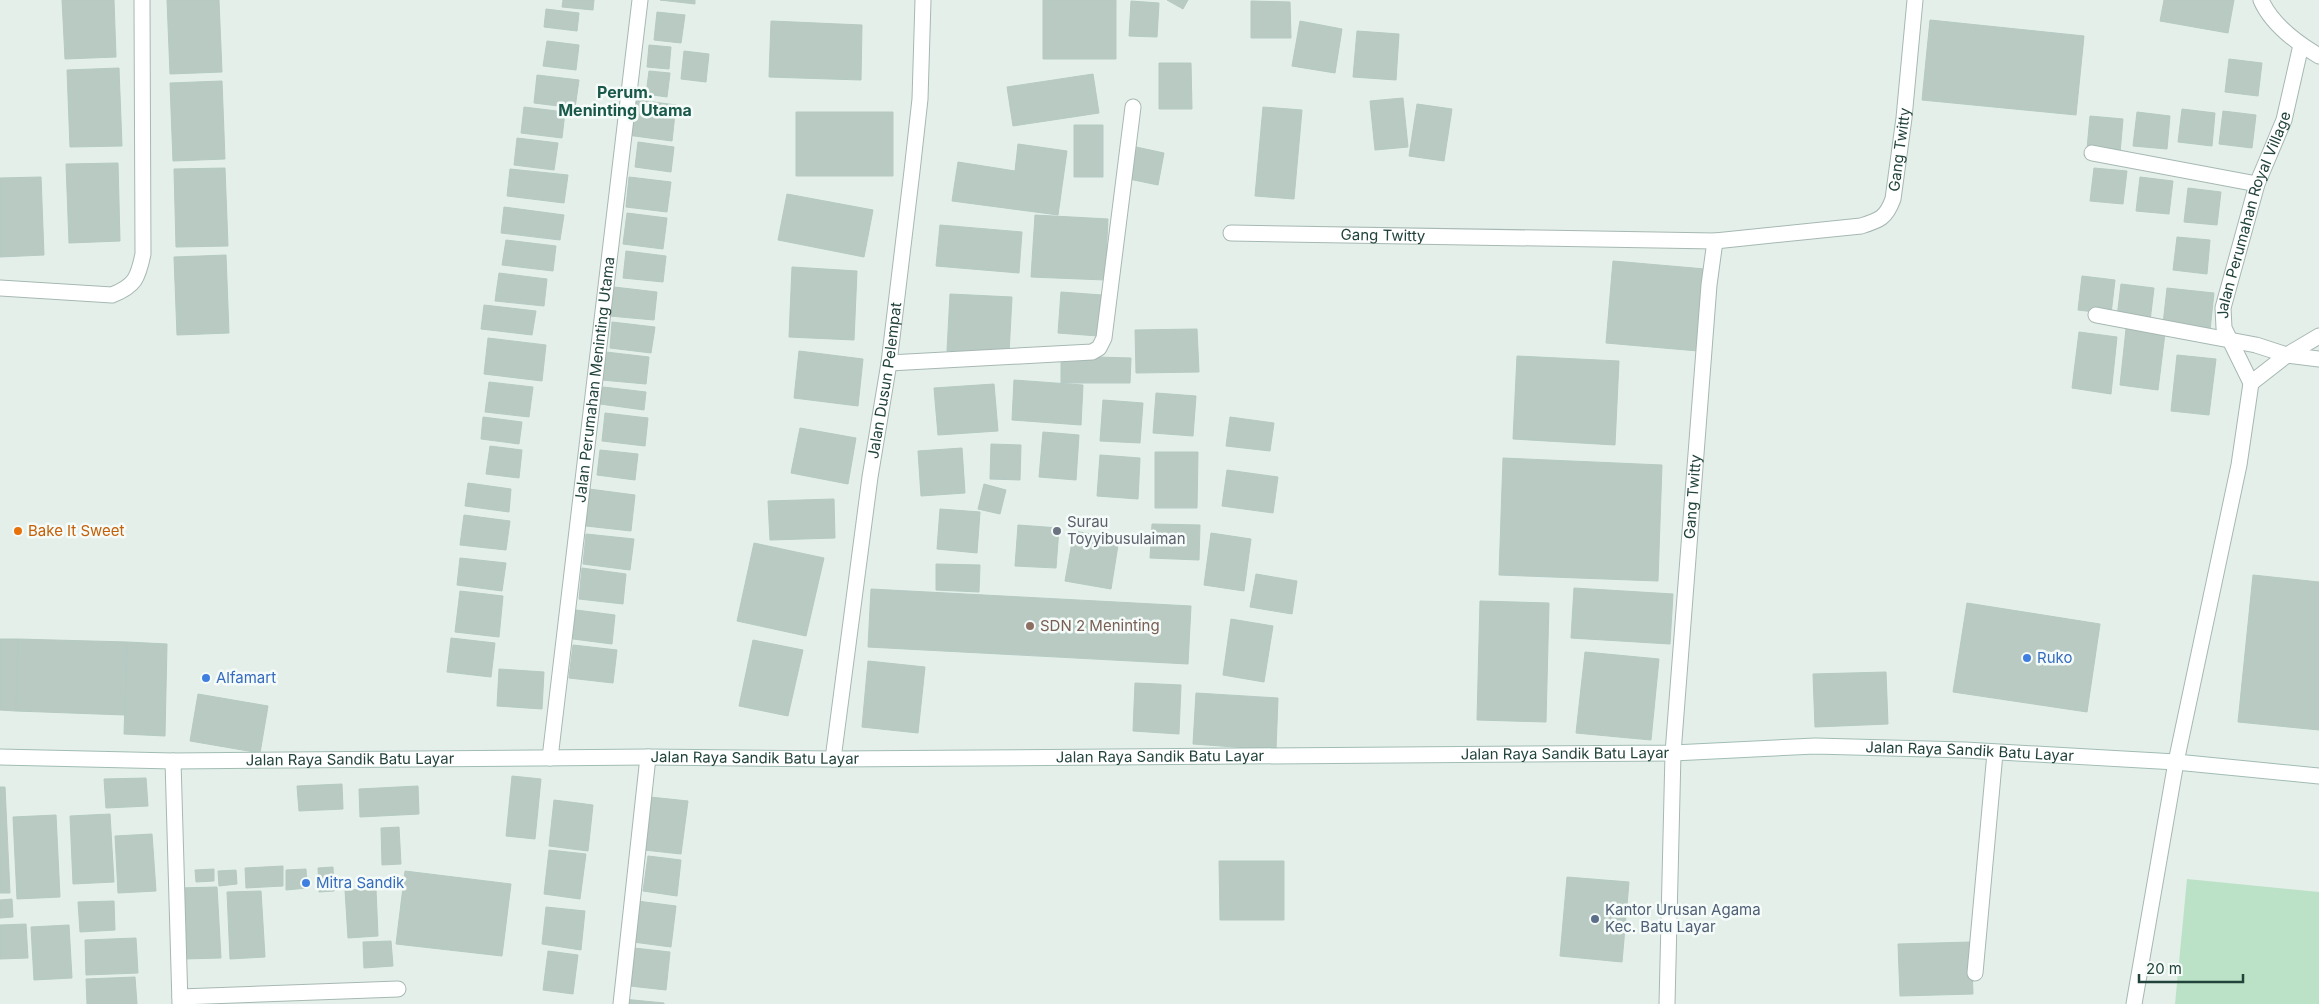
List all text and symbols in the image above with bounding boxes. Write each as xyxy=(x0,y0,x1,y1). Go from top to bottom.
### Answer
district label: Perum. Meninting Utama xyxy=(558,82,692,120)
street label: Gang Twitty xyxy=(1884,106,1914,193)
street label: Jalan Perumahan Royal Village xyxy=(2213,110,2295,319)
street label: Gang Twitty xyxy=(1340,225,1426,245)
street label: Jalan Perumahan Meninting Utama xyxy=(570,256,618,504)
street label: Jalan Dusun Pelempat xyxy=(863,301,905,460)
street label: Gang Twitty xyxy=(1679,453,1705,540)
place label: Surau Toyyibusulaiman xyxy=(1067,512,1186,548)
place label: Bake It Sweet xyxy=(28,521,125,540)
marker: Bake It Sweet xyxy=(12,525,24,537)
marker: Surau Toyyibusulaiman xyxy=(1051,525,1063,537)
place label: SDN 2 Meninting xyxy=(1040,616,1160,635)
marker: SDN 2 Meninting xyxy=(1024,620,1036,632)
place label: Ruko xyxy=(2037,648,2072,667)
marker: Ruko xyxy=(2021,652,2033,664)
place label: Alfamart xyxy=(216,668,276,687)
marker: Alfamart xyxy=(200,672,212,684)
street label: Jalan Raya Sandik Batu Layar xyxy=(1865,737,2075,765)
street label: Jalan Raya Sandik Batu Layar xyxy=(1461,743,1670,764)
street label: Jalan Raya Sandik Batu Layar xyxy=(1056,746,1265,766)
street label: Jalan Raya Sandik Batu Layar xyxy=(651,747,860,768)
street label: Jalan Raya Sandik Batu Layar xyxy=(246,749,455,769)
place label: Mitra Sandik xyxy=(316,873,405,892)
marker: Mitra Sandik xyxy=(300,877,312,889)
place label: Kantor Urusan Agama Kec. Batu Layar xyxy=(1605,900,1761,936)
marker: Kantor Urusan Agama Kec. Batu Layar xyxy=(1589,913,1601,925)
scale bar xyxy=(2139,952,2243,984)
text: 20 m xyxy=(2146,959,2182,978)

